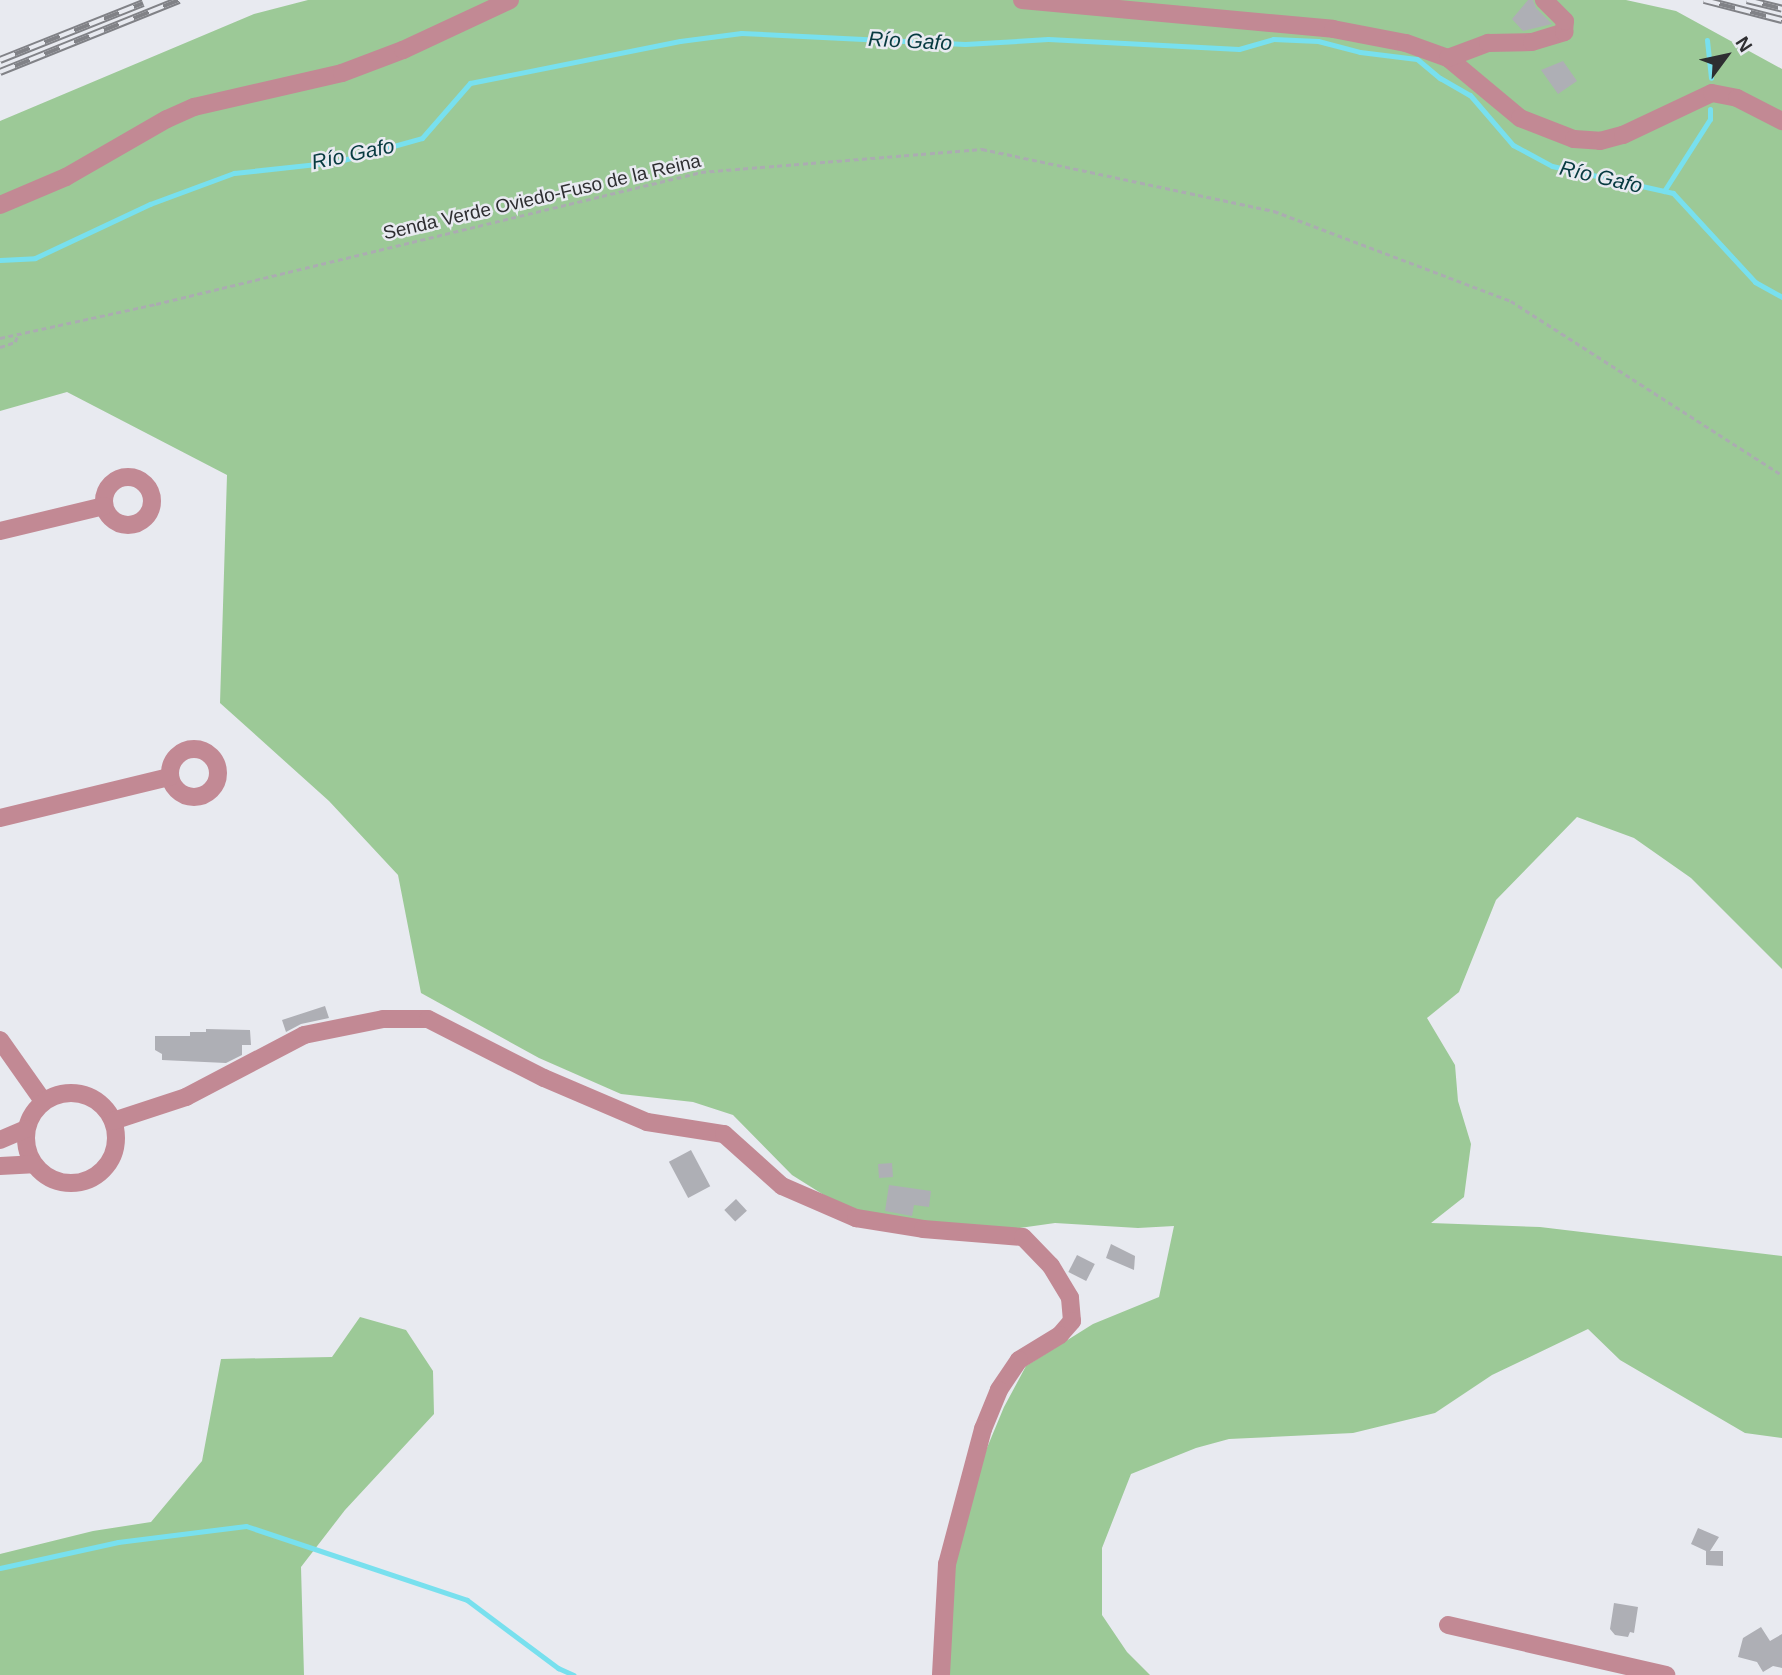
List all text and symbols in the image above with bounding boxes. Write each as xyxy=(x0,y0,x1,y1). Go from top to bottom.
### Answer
north arrow xyxy=(1691,21,1761,91)
water label: Río Gafo xyxy=(867,26,953,56)
text: N xyxy=(1731,33,1757,56)
water label: Río Gafo xyxy=(309,133,397,175)
street label: Senda Verde Oviedo-Fuso de la Reina xyxy=(381,149,703,245)
water label: Río Gafo xyxy=(1557,155,1645,199)

